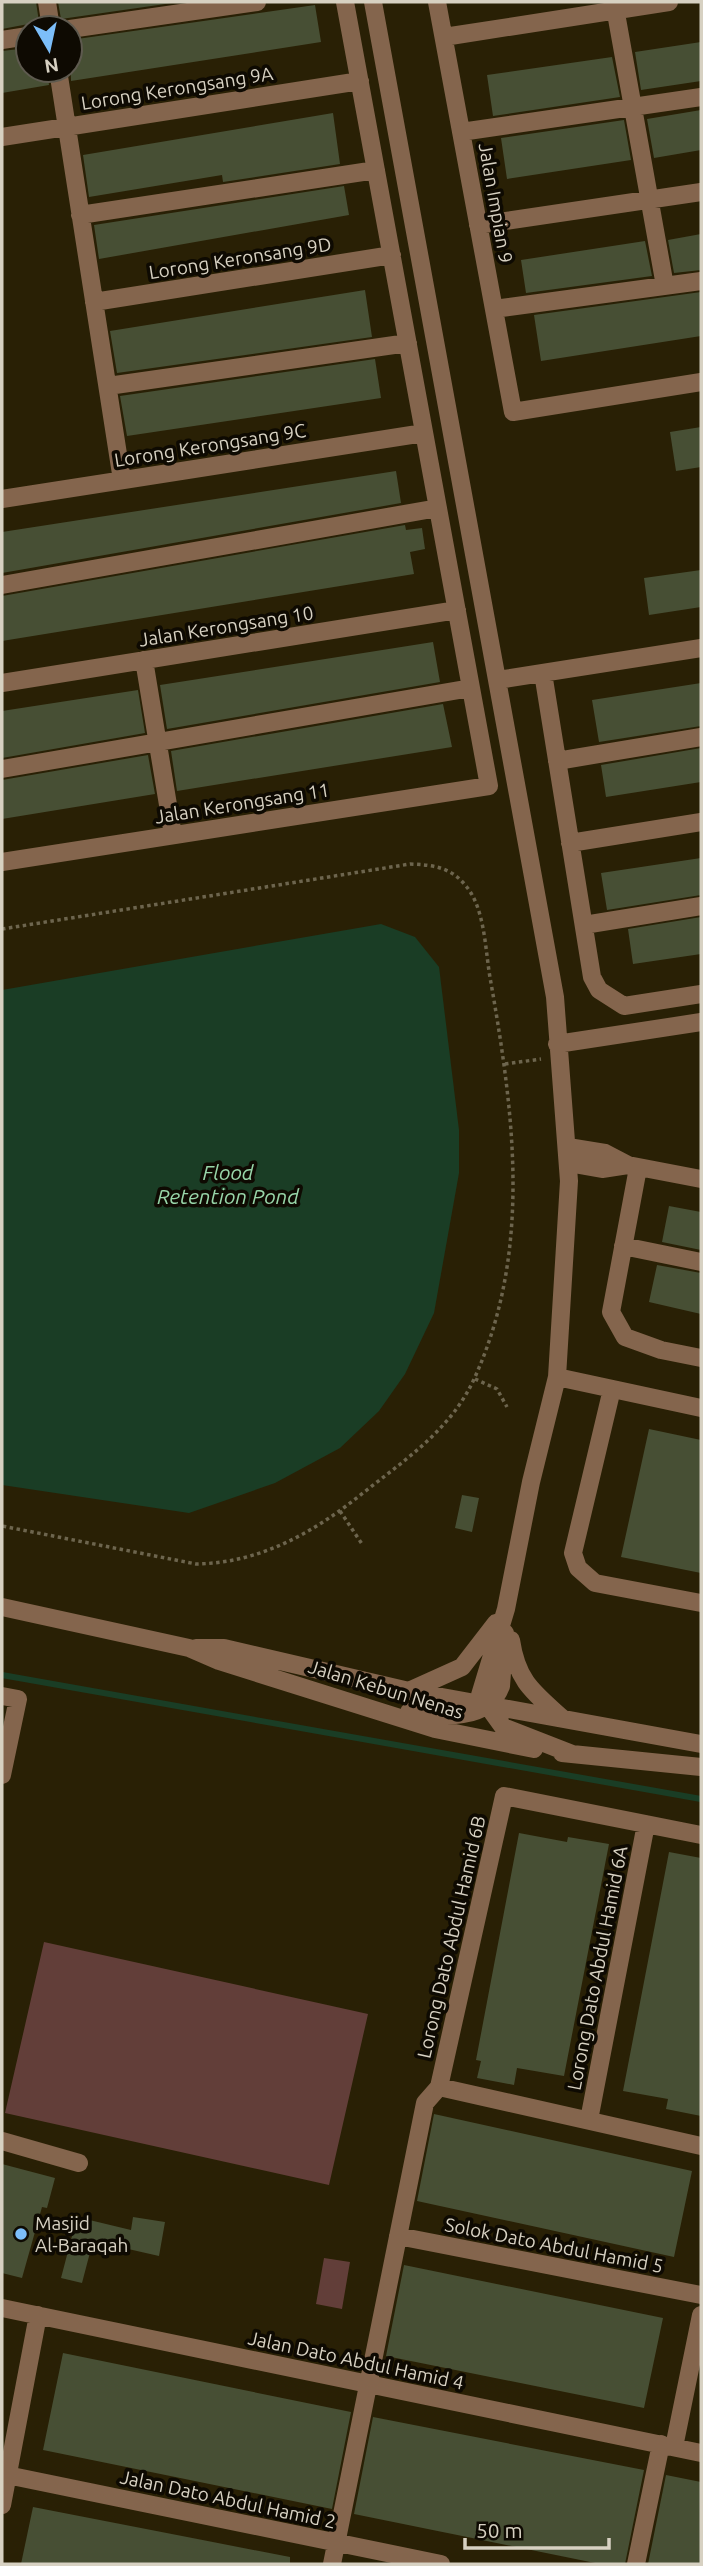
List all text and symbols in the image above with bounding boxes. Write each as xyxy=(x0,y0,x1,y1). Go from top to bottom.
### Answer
north arrow xyxy=(14,14,84,84)
text: N xyxy=(43,54,60,78)
street label: Lorong Kerongsang 9A xyxy=(79,62,275,114)
street label: Jalan Impian 9 xyxy=(475,141,517,265)
street label: Lorong Keronsang 9D xyxy=(147,233,333,283)
street label: Lorong Kerongsang 9C xyxy=(113,419,308,471)
street label: Jalan Kerongsang 10 xyxy=(137,601,315,651)
street label: Jalan Kerongsang 11 xyxy=(153,778,331,828)
water label: Flood Retention Pond xyxy=(157,1160,300,1208)
street label: Jalan Kebun Nenas xyxy=(306,1655,466,1723)
street label: Lorong Dato Abdul Hamid 6B xyxy=(412,1814,490,2060)
street label: Lorong Dato Abdul Hamid 6A xyxy=(562,1843,632,2092)
place label: Masjid Al-Baraqah xyxy=(35,2212,128,2256)
street label: Solok Dato Abdul Hamid 5 xyxy=(443,2213,665,2277)
marker: Masjid Al-Baraqah xyxy=(13,2226,29,2242)
street label: Jalan Dato Abdul Hamid 4 xyxy=(246,2326,466,2394)
street label: Jalan Dato Abdul Hamid 2 xyxy=(118,2465,338,2533)
scale bar xyxy=(465,2506,608,2550)
text: 50 m xyxy=(476,2518,523,2542)

